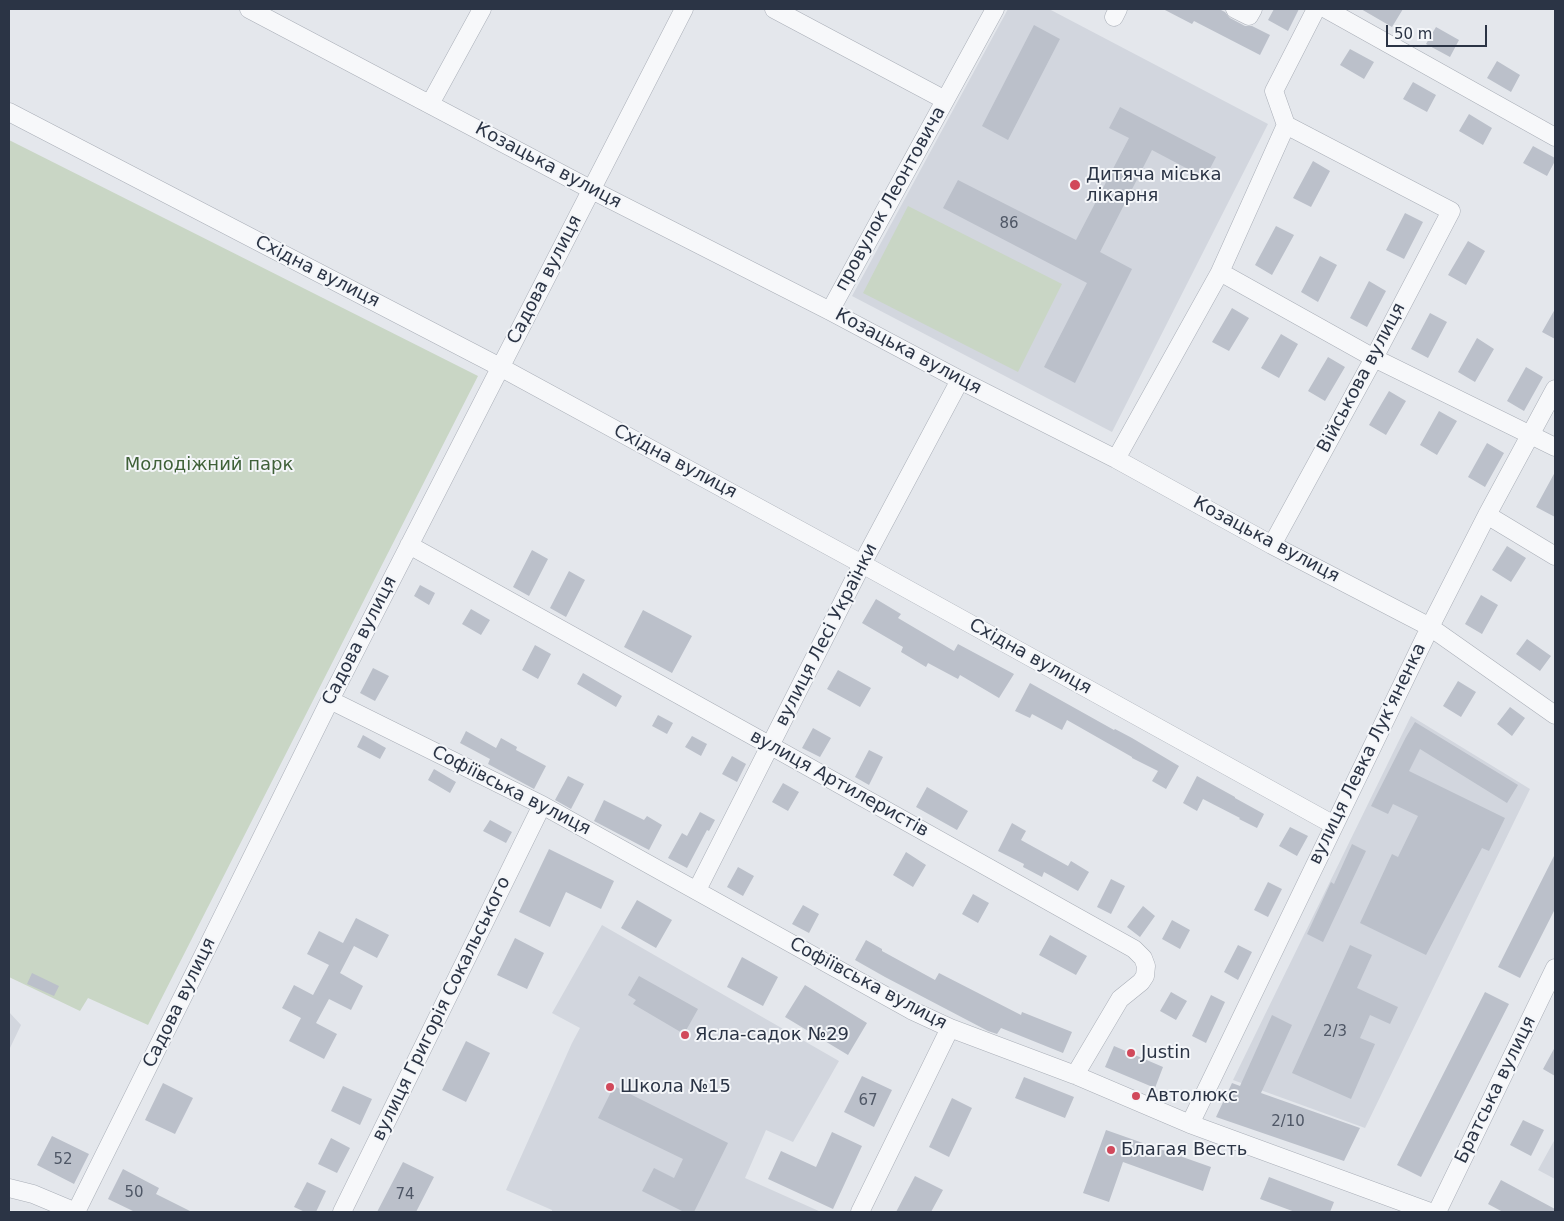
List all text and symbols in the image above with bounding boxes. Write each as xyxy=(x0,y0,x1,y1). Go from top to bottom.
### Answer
scale bar xyxy=(1389,15,1490,47)
text: 50 m xyxy=(1394,25,1432,43)
street label: провулок Леонтовича xyxy=(831,103,951,295)
street label: Козацька вулиця xyxy=(471,118,625,214)
place label: Дитяча міська лікарня xyxy=(1086,164,1221,206)
marker: Дитяча міська лікарня xyxy=(1068,178,1082,192)
street label: Садова вулиця xyxy=(503,212,587,348)
house number: 86 xyxy=(999,215,1019,233)
street label: Східна вулиця xyxy=(251,231,383,313)
street label: Військова вулиця xyxy=(1313,299,1411,457)
street label: Козацька вулиця xyxy=(831,304,985,400)
street label: Східна вулиця xyxy=(610,420,740,504)
park label: Молодіжний парк xyxy=(125,454,293,476)
street label: Козацька вулиця xyxy=(1189,492,1343,588)
street label: вулиця Лесі Українки xyxy=(771,540,883,730)
street label: Садова вулиця xyxy=(318,573,402,709)
street label: Східна вулиця xyxy=(965,614,1095,700)
street label: вулиця Левка Лук'яненка xyxy=(1305,640,1431,868)
street label: вулиця Артилеристів xyxy=(746,726,932,842)
street label: Софіївська вулиця xyxy=(428,742,594,840)
street label: вулиця Григорія Сокальського xyxy=(368,873,516,1145)
street label: Софіївська вулиця xyxy=(786,933,950,1035)
street label: Садова вулиця xyxy=(139,934,221,1072)
street label: Братська вулиця xyxy=(1451,1013,1541,1167)
house number: 2/3 xyxy=(1323,1023,1347,1041)
place label: Ясла-садок №29 xyxy=(695,1024,849,1046)
marker: Ясла-садок №29 xyxy=(679,1029,691,1041)
place label: Justin xyxy=(1141,1042,1191,1064)
marker: Justin xyxy=(1125,1047,1137,1059)
place label: Школа №15 xyxy=(620,1076,731,1098)
marker: Школа №15 xyxy=(604,1081,616,1093)
place label: Автолюкс xyxy=(1146,1085,1238,1107)
marker: Автолюкс xyxy=(1130,1090,1142,1102)
house number: 67 xyxy=(858,1092,878,1110)
house number: 2/10 xyxy=(1271,1113,1305,1131)
place label: Благая Весть xyxy=(1121,1139,1247,1161)
marker: Благая Весть xyxy=(1105,1144,1117,1156)
house number: 52 xyxy=(53,1151,73,1169)
house number: 50 xyxy=(124,1184,144,1202)
house number: 74 xyxy=(395,1186,415,1204)

